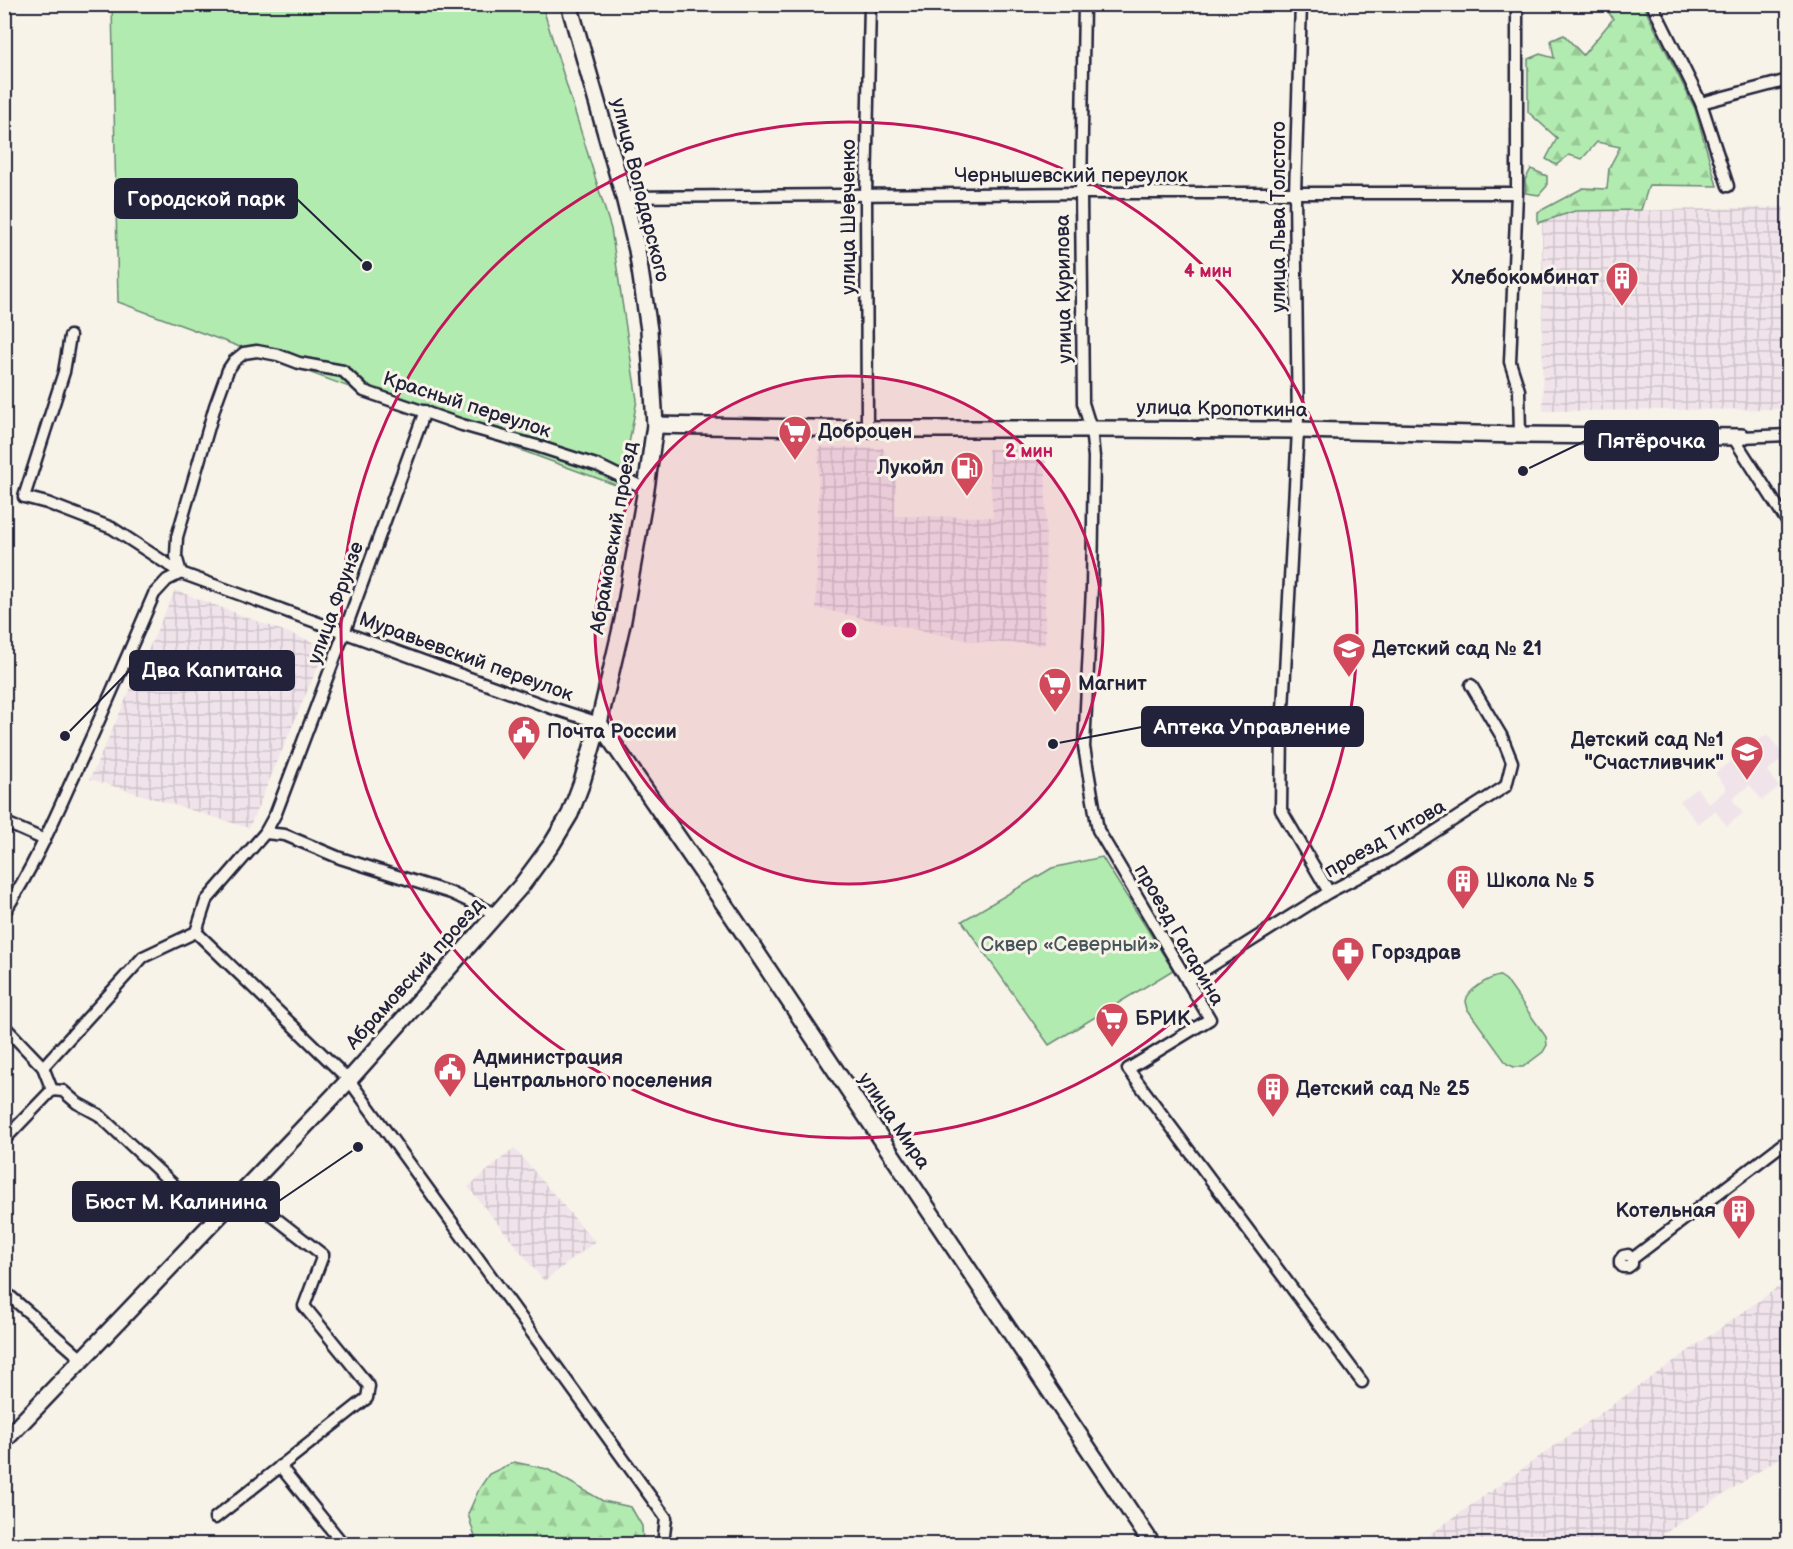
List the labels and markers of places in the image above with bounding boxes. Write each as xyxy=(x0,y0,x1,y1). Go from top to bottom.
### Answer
callout: Городской парк xyxy=(115,179,297,218)
building icon: Хлебокомбинат xyxy=(1604,260,1640,307)
place label: Хлебокомбинат xyxy=(1450,266,1599,290)
supermarket icon: Доброцен xyxy=(777,414,813,461)
place label: Доброцен xyxy=(818,420,912,444)
callout: Пятёрочка xyxy=(1585,421,1718,460)
fuel station icon: Лукойл xyxy=(949,450,985,497)
place label: Лукойл xyxy=(876,456,944,480)
centre of rings xyxy=(839,620,859,640)
school or university icon: Детский сад № 21 xyxy=(1331,631,1367,678)
place label: Детский сад № 21 xyxy=(1372,637,1542,661)
callout: Два Капитана xyxy=(130,651,294,690)
supermarket icon: Магнит xyxy=(1037,666,1073,713)
place label: Магнит xyxy=(1078,672,1147,696)
callout: Аптека Управление xyxy=(1142,707,1363,746)
public building icon: Почта России xyxy=(506,714,542,761)
place label: Почта России xyxy=(547,720,677,744)
place label: Детский сад №1 "Счастливчик" xyxy=(1571,728,1724,775)
school or university icon: Детский сад №1 "Счастливчик" xyxy=(1729,734,1765,781)
building icon: Школа № 5 xyxy=(1445,863,1481,910)
place label: Школа № 5 xyxy=(1486,869,1595,893)
pharmacy icon: Горздрав xyxy=(1330,935,1366,982)
place label: Горздрав xyxy=(1371,941,1461,965)
supermarket icon: БРИК xyxy=(1094,1001,1130,1048)
place label: БРИК xyxy=(1135,1007,1191,1031)
place label: Администрация Центрального поселения xyxy=(472,1046,712,1093)
public building icon: Администрация Центрального поселения xyxy=(432,1051,468,1098)
building icon: Детский сад № 25 xyxy=(1255,1071,1291,1118)
place label: Детский сад № 25 xyxy=(1296,1077,1470,1101)
callout: Бюст М. Калинина xyxy=(73,1182,279,1221)
building icon: Котельная xyxy=(1721,1193,1757,1240)
place label: Котельная xyxy=(1615,1199,1716,1223)

